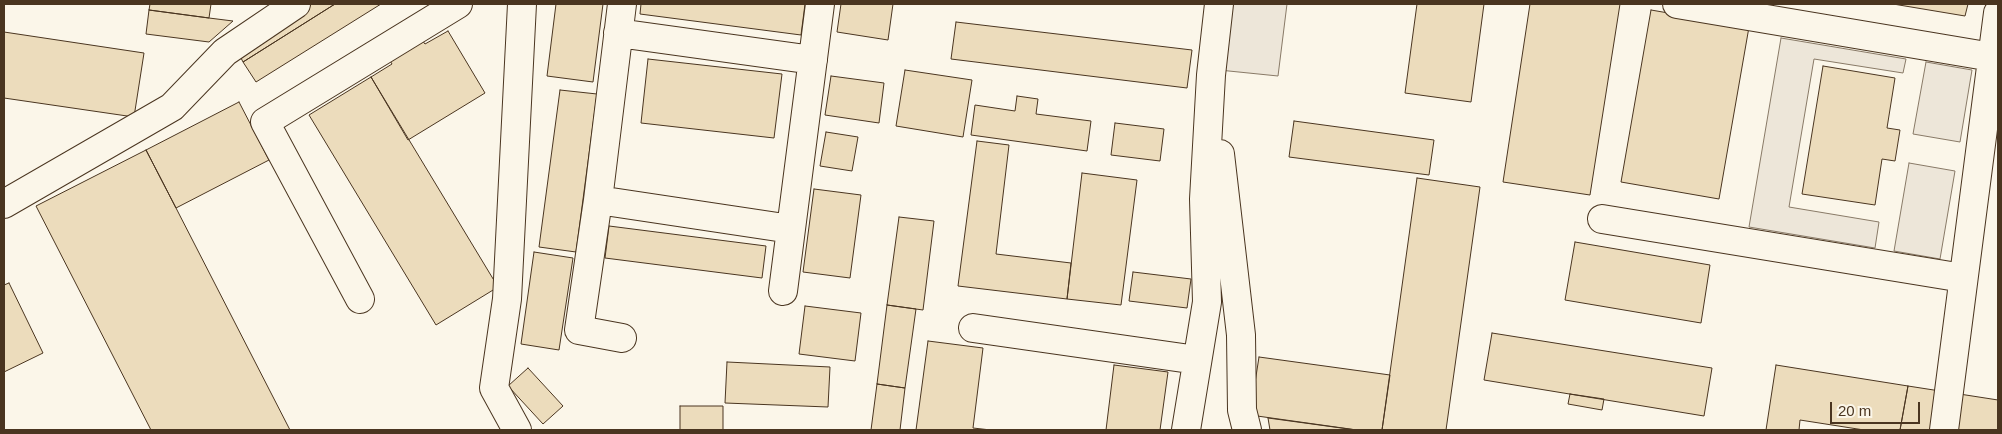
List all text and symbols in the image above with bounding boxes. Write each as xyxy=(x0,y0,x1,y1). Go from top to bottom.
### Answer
scale bar xyxy=(1832,392,1922,424)
text: 20 m xyxy=(1838,402,1871,419)

